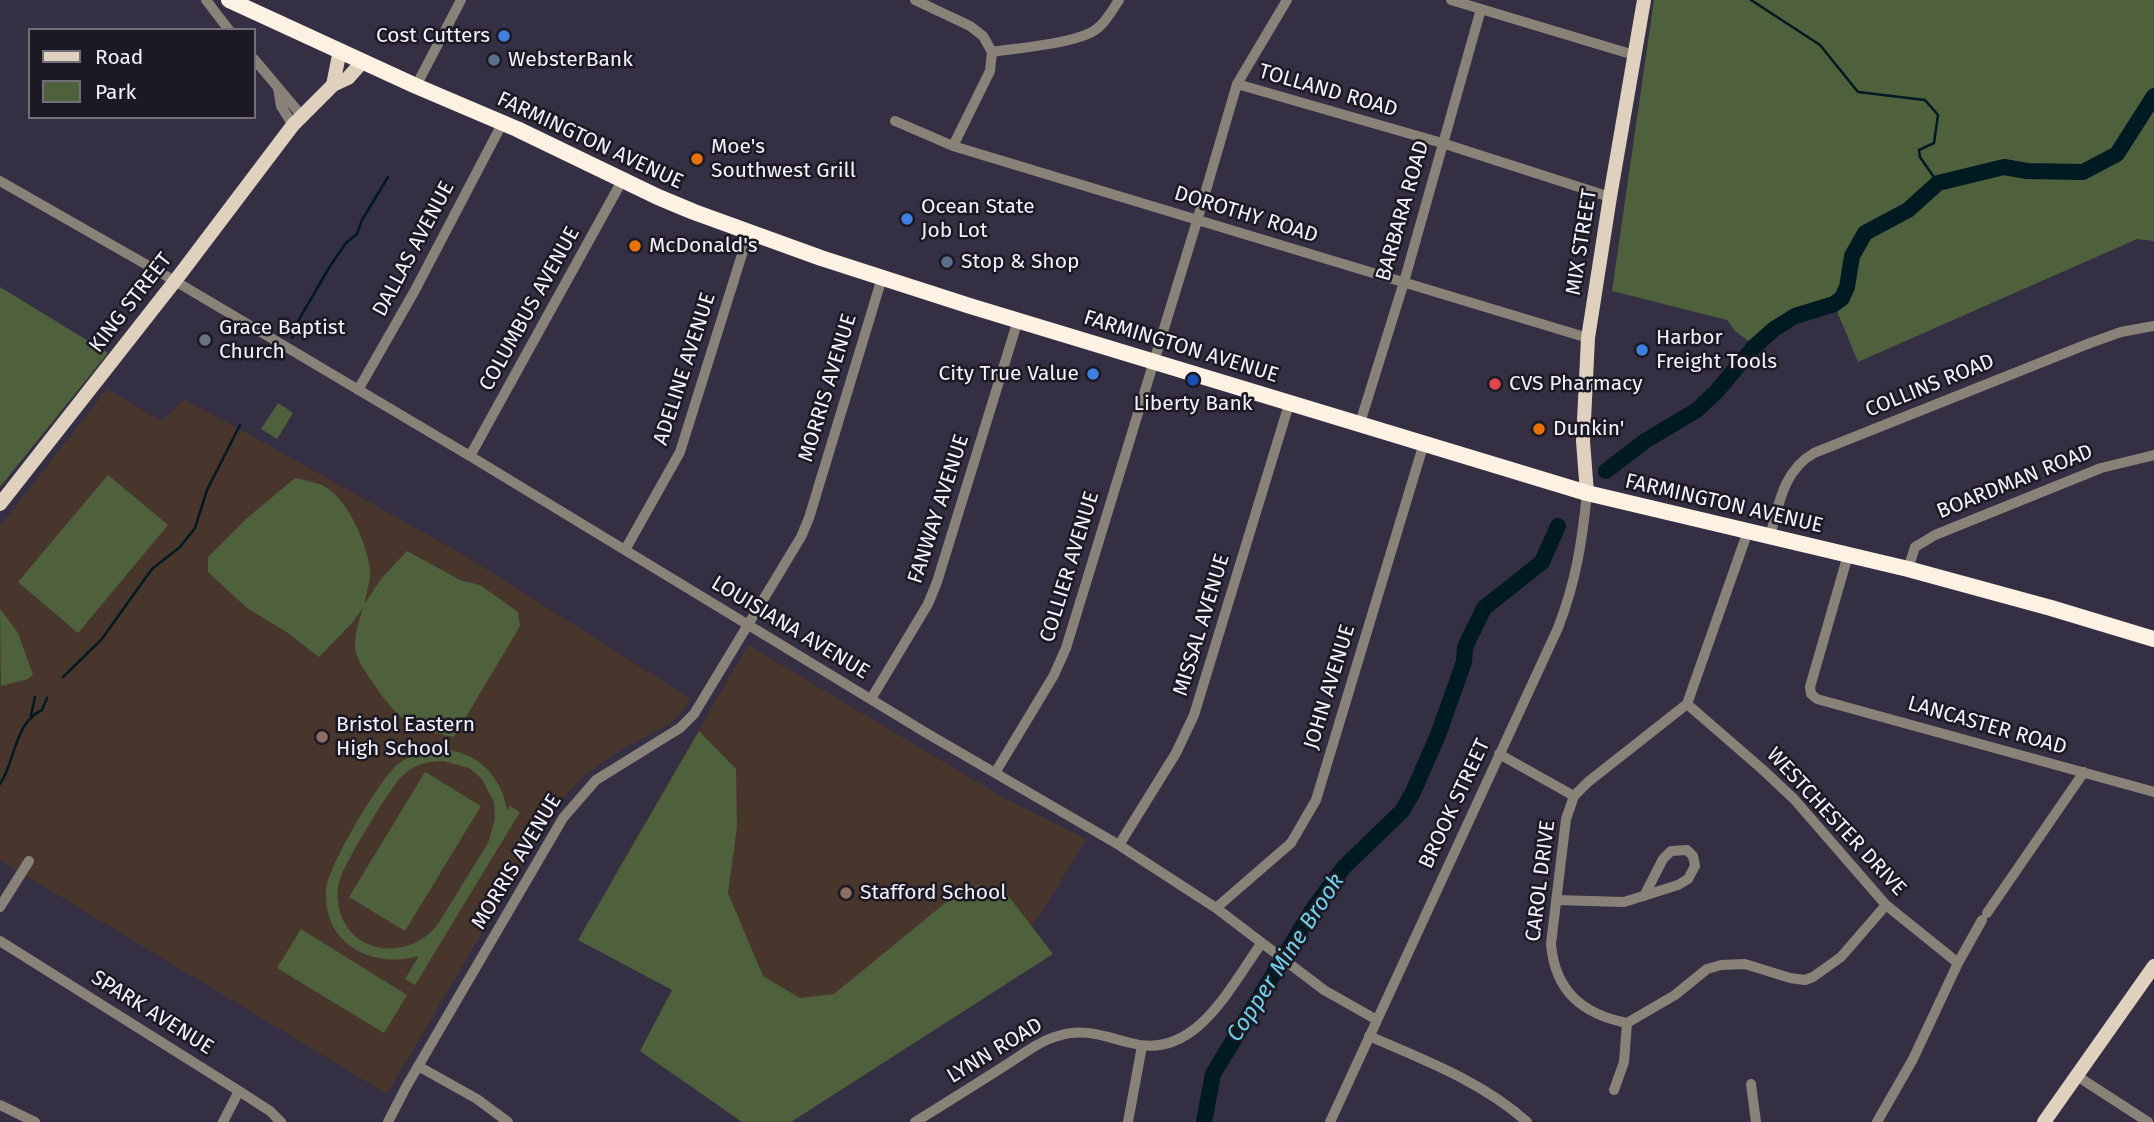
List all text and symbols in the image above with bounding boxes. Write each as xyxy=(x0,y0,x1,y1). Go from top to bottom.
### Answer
place label: Cost Cutters xyxy=(376,23,490,49)
legend xyxy=(28,28,256,119)
marker: Cost Cutters xyxy=(496,28,512,44)
text: Road xyxy=(95,44,143,70)
place label: WebsterBank xyxy=(508,47,633,73)
marker: WebsterBank xyxy=(486,52,502,68)
street label: TOLLAND ROAD xyxy=(1256,59,1400,123)
text: Park xyxy=(95,79,136,105)
street label: FARMINGTON AVENUE xyxy=(493,87,687,195)
place label: Moe's Southwest Grill xyxy=(711,134,856,184)
street label: BARBARA ROAD xyxy=(1371,138,1435,284)
marker: Moe's Southwest Grill xyxy=(689,151,705,167)
street label: DALLAS AVENUE xyxy=(368,177,460,321)
street label: DOROTHY ROAD xyxy=(1171,181,1321,249)
street label: MIX STREET xyxy=(1561,187,1603,297)
place label: Ocean State Job Lot xyxy=(921,194,1035,244)
marker: Ocean State Job Lot xyxy=(899,211,915,227)
street label: COLUMBUS AVENUE xyxy=(474,223,586,395)
place label: McDonald's xyxy=(649,233,757,259)
marker: McDonald's xyxy=(627,238,643,254)
street label: KING STREET xyxy=(84,248,178,358)
place label: Stop & Shop xyxy=(961,249,1079,275)
marker: Stop & Shop xyxy=(939,254,955,270)
street label: ADELINE AVENUE xyxy=(648,290,722,448)
street label: FARMINGTON AVENUE xyxy=(1081,305,1281,389)
street label: MORRIS AVENUE xyxy=(794,311,862,465)
place label: Grace Baptist Church xyxy=(219,315,345,365)
place label: Harbor Freight Tools xyxy=(1656,325,1777,375)
marker: Grace Baptist Church xyxy=(197,332,213,348)
marker: Harbor Freight Tools xyxy=(1634,342,1650,358)
street label: COLLINS ROAD xyxy=(1862,349,1998,423)
place label: City True Value xyxy=(939,361,1079,387)
marker: City True Value xyxy=(1085,366,1101,382)
place label: CVS Pharmacy xyxy=(1509,371,1643,397)
marker: Liberty Bank xyxy=(1185,372,1201,388)
marker: CVS Pharmacy xyxy=(1487,376,1503,392)
place label: Liberty Bank xyxy=(1133,391,1253,417)
place label: Dunkin' xyxy=(1553,416,1624,442)
marker: Dunkin' xyxy=(1531,421,1547,437)
street label: FANWAY AVENUE xyxy=(903,431,975,587)
street label: BOARDMAN ROAD xyxy=(1933,439,2097,525)
street label: FARMINGTON AVENUE xyxy=(1623,469,1825,539)
street label: COLLIER AVENUE xyxy=(1035,488,1105,646)
street label: MISSAL AVENUE xyxy=(1168,551,1236,699)
street label: LOUISIANA AVENUE xyxy=(706,571,874,685)
street label: JOHN AVENUE xyxy=(1299,622,1361,752)
street label: LANCASTER ROAD xyxy=(1905,691,2069,761)
place label: Bristol Eastern High School xyxy=(336,712,475,762)
marker: Bristol Eastern High School xyxy=(314,729,330,745)
street label: BROOK STREET xyxy=(1414,735,1496,873)
street label: WESTCHESTER DRIVE xyxy=(1761,743,1911,901)
street label: MORRIS AVENUE xyxy=(467,790,567,934)
street label: CAROL DRIVE xyxy=(1521,819,1561,943)
water label: Copper Mine Brook xyxy=(1221,869,1351,1047)
place label: Stafford School xyxy=(860,880,1006,906)
marker: Stafford School xyxy=(838,885,854,901)
street label: SPARK AVENUE xyxy=(86,965,218,1061)
street label: LYNN ROAD xyxy=(943,1013,1047,1089)

